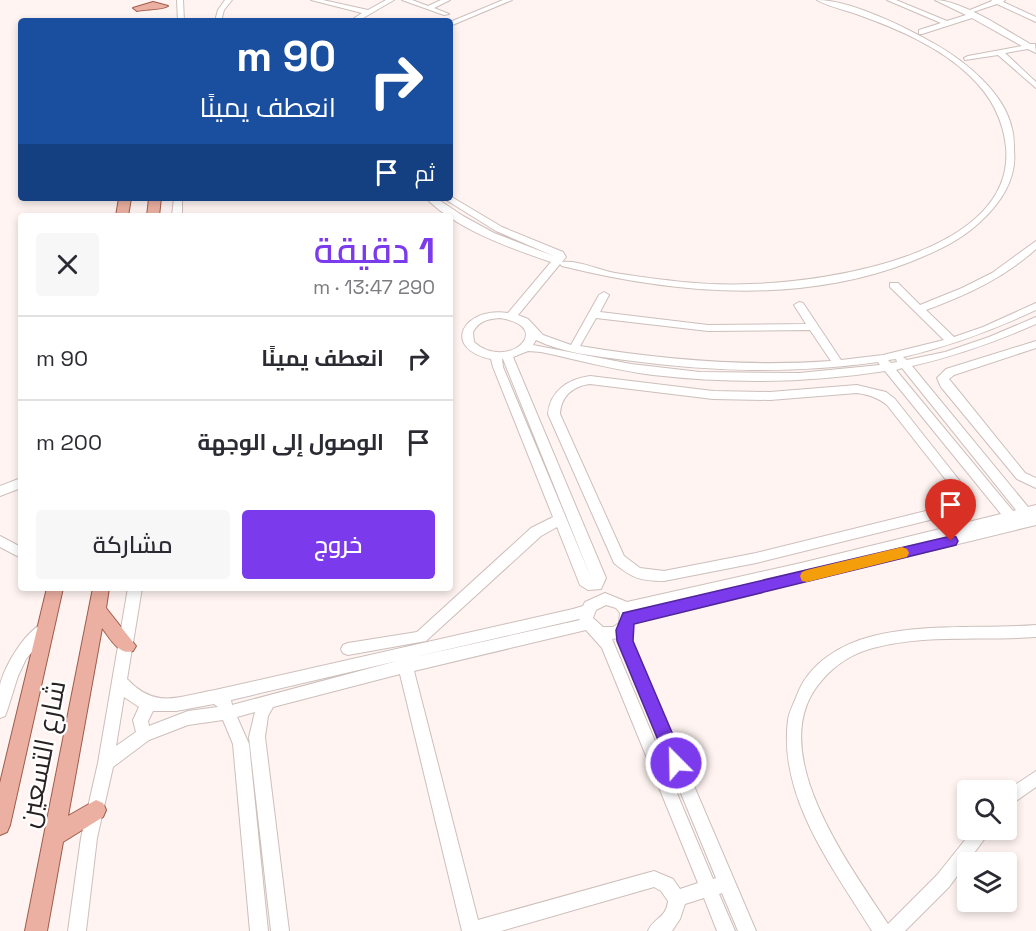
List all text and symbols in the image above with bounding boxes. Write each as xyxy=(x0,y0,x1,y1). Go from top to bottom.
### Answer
text: 90 m xyxy=(236,30,336,83)
icon: right xyxy=(357,42,435,120)
text: انعطف يمينًا xyxy=(199,90,336,125)
icon: arrive xyxy=(370,156,403,189)
text: ثم xyxy=(415,159,435,187)
text: 1 دقيقة xyxy=(314,228,435,274)
button: close xyxy=(36,233,99,296)
text: 290 m · 13:47 xyxy=(313,274,435,300)
icon: right xyxy=(402,342,435,375)
text: 90 m xyxy=(36,344,88,372)
text: انعطف يمينًا xyxy=(261,344,384,372)
icon: arrive xyxy=(402,426,435,459)
text: 200 m xyxy=(36,428,102,456)
text: الوصول إلى الوجهة xyxy=(198,428,384,456)
pin xyxy=(925,479,976,541)
icon: arrive xyxy=(934,488,967,521)
button: مشاركة xyxy=(36,510,230,579)
button: خروج xyxy=(242,510,435,579)
street label: شارع التسعين xyxy=(11,677,74,831)
position arrow xyxy=(644,731,708,795)
map controls xyxy=(957,780,1017,912)
button: search xyxy=(957,780,1017,840)
button: layers xyxy=(957,852,1017,912)

